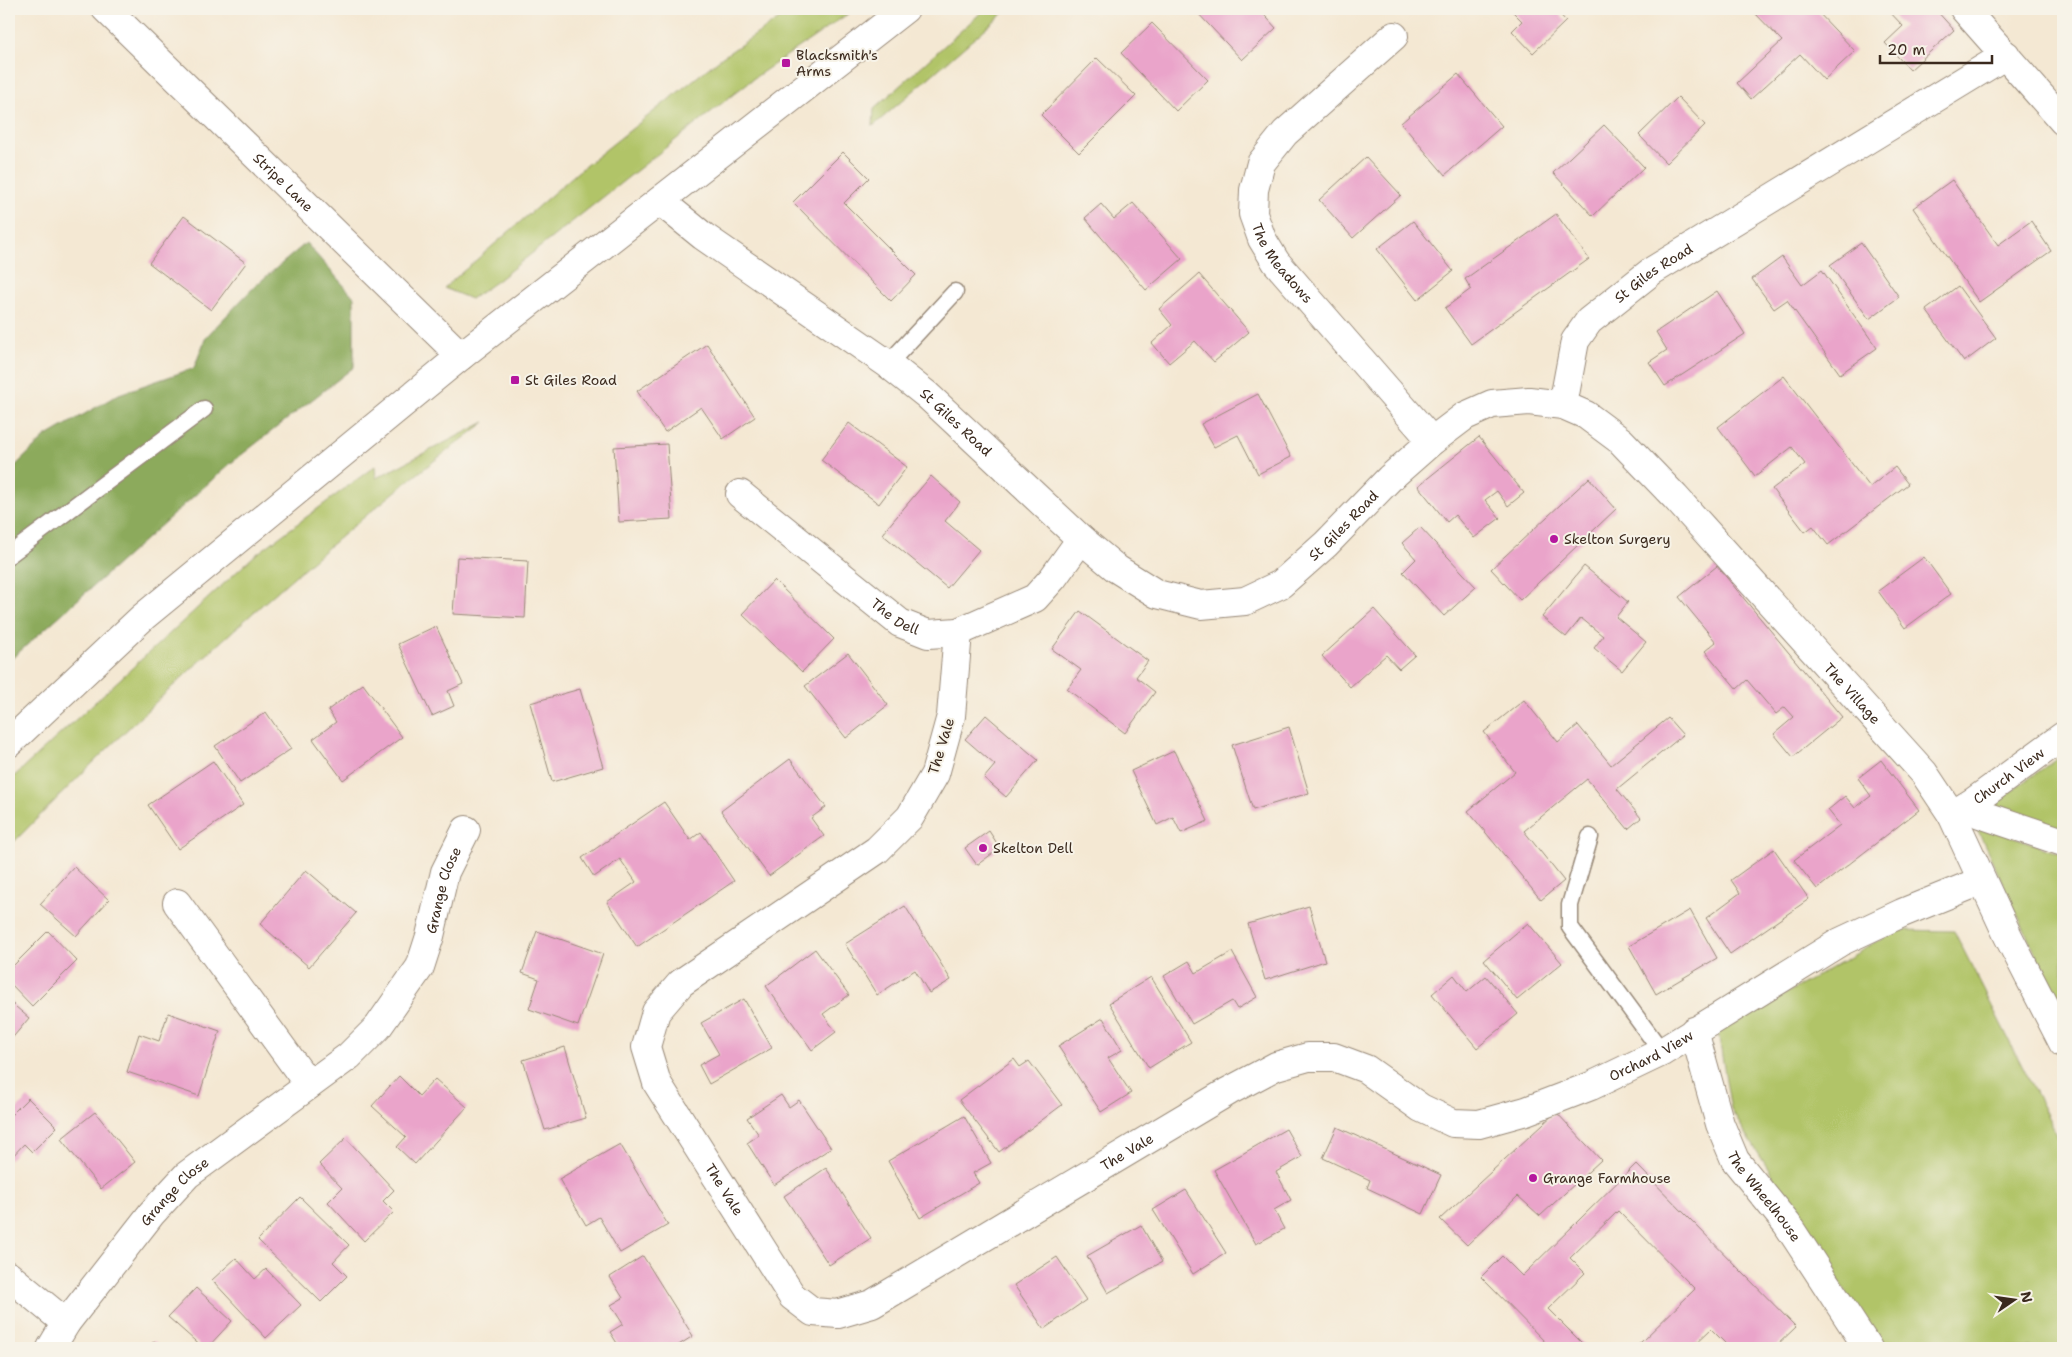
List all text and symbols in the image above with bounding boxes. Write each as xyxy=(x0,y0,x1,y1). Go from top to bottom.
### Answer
scale bar xyxy=(1880,32,1992,64)
text: 20 m xyxy=(1887,40,1926,60)
place label: Blacksmith's Arms xyxy=(796,46,878,80)
marker: Blacksmith's Arms xyxy=(780,57,792,69)
street label: Stripe Lane xyxy=(250,149,317,216)
street label: The Meadows xyxy=(1248,221,1317,307)
street label: St Giles Road xyxy=(1610,239,1696,307)
place label: St Giles Road xyxy=(525,371,617,389)
marker: St Giles Road xyxy=(509,374,521,386)
street label: St Giles Road xyxy=(917,384,996,460)
street label: St Giles Road xyxy=(1305,486,1382,564)
place label: Skelton Surgery xyxy=(1564,530,1671,548)
marker: Skelton Surgery xyxy=(1548,533,1560,545)
street label: The Dell xyxy=(867,594,922,639)
street label: The Village xyxy=(1820,659,1884,728)
street label: The Vale xyxy=(924,715,958,776)
street label: Church View xyxy=(1969,744,2048,808)
place label: Skelton Dell xyxy=(993,839,1074,857)
marker: Skelton Dell xyxy=(977,842,989,854)
street label: Grange Close xyxy=(422,844,465,936)
street label: Orchard View xyxy=(1606,1026,1696,1085)
street label: The Vale xyxy=(1097,1129,1157,1175)
street label: The Wheelhouse xyxy=(1723,1148,1805,1245)
street label: Grange Close xyxy=(136,1153,212,1230)
street label: The Vale xyxy=(701,1160,748,1219)
place label: Grange Farmhouse xyxy=(1543,1169,1671,1187)
marker: Grange Farmhouse xyxy=(1527,1172,1539,1184)
north arrow xyxy=(1990,1274,2040,1324)
text: N xyxy=(2017,1290,2037,1305)

